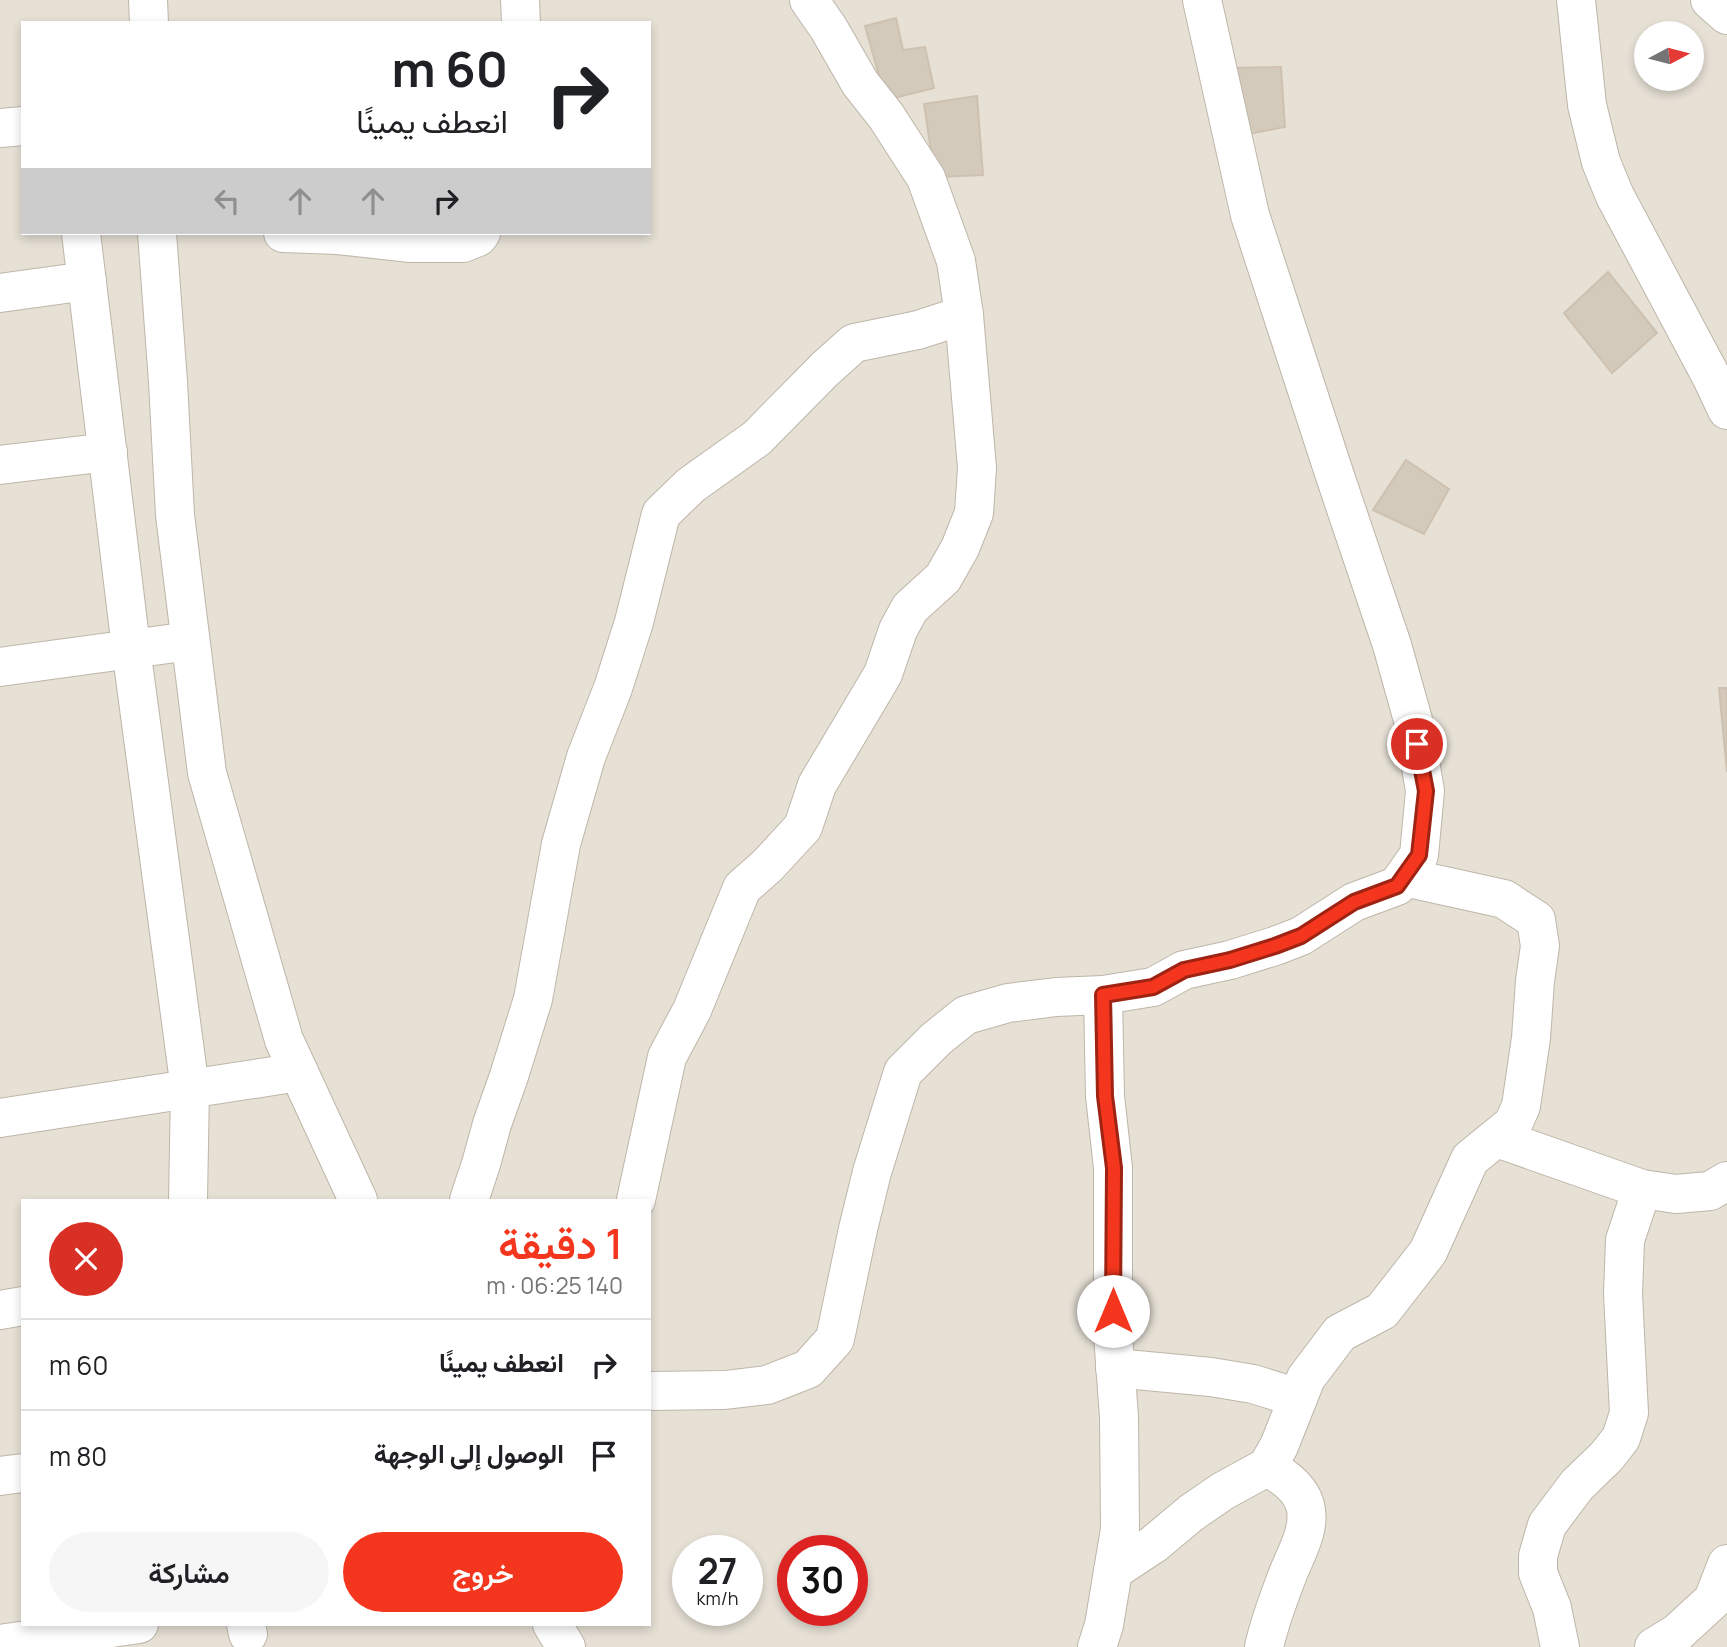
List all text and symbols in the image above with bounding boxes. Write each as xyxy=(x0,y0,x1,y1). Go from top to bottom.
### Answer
north arrow xyxy=(1634,21,1704,91)
map controls xyxy=(1634,21,1704,91)
text: 60 m xyxy=(391,35,508,102)
icon: right xyxy=(532,49,623,140)
text: انعطف يمينًا xyxy=(356,99,508,143)
icon: left xyxy=(208,182,246,220)
icon: ahead xyxy=(281,182,319,220)
icon: ahead xyxy=(354,182,392,220)
icon: right xyxy=(427,182,465,220)
pin xyxy=(1387,714,1447,774)
icon: arrive xyxy=(1398,725,1436,763)
text: 1 دقيقة xyxy=(498,1214,623,1272)
button: close xyxy=(49,1222,123,1296)
text: 140 m · 06:25 xyxy=(486,1269,623,1301)
position arrow xyxy=(1076,1274,1150,1348)
text: انعطف يمينًا xyxy=(439,1344,564,1380)
icon: right xyxy=(585,1346,623,1384)
text: 60 m xyxy=(49,1347,108,1383)
text: الوصول إلى الوجهة xyxy=(374,1435,564,1471)
icon: arrive xyxy=(585,1437,623,1475)
text: 80 m xyxy=(49,1438,107,1474)
button: مشاركة xyxy=(49,1532,329,1612)
button: خروج xyxy=(343,1532,623,1612)
speed limit sign: 30 xyxy=(777,1535,868,1626)
text: 27 xyxy=(698,1547,737,1595)
text: km/h xyxy=(697,1586,738,1610)

